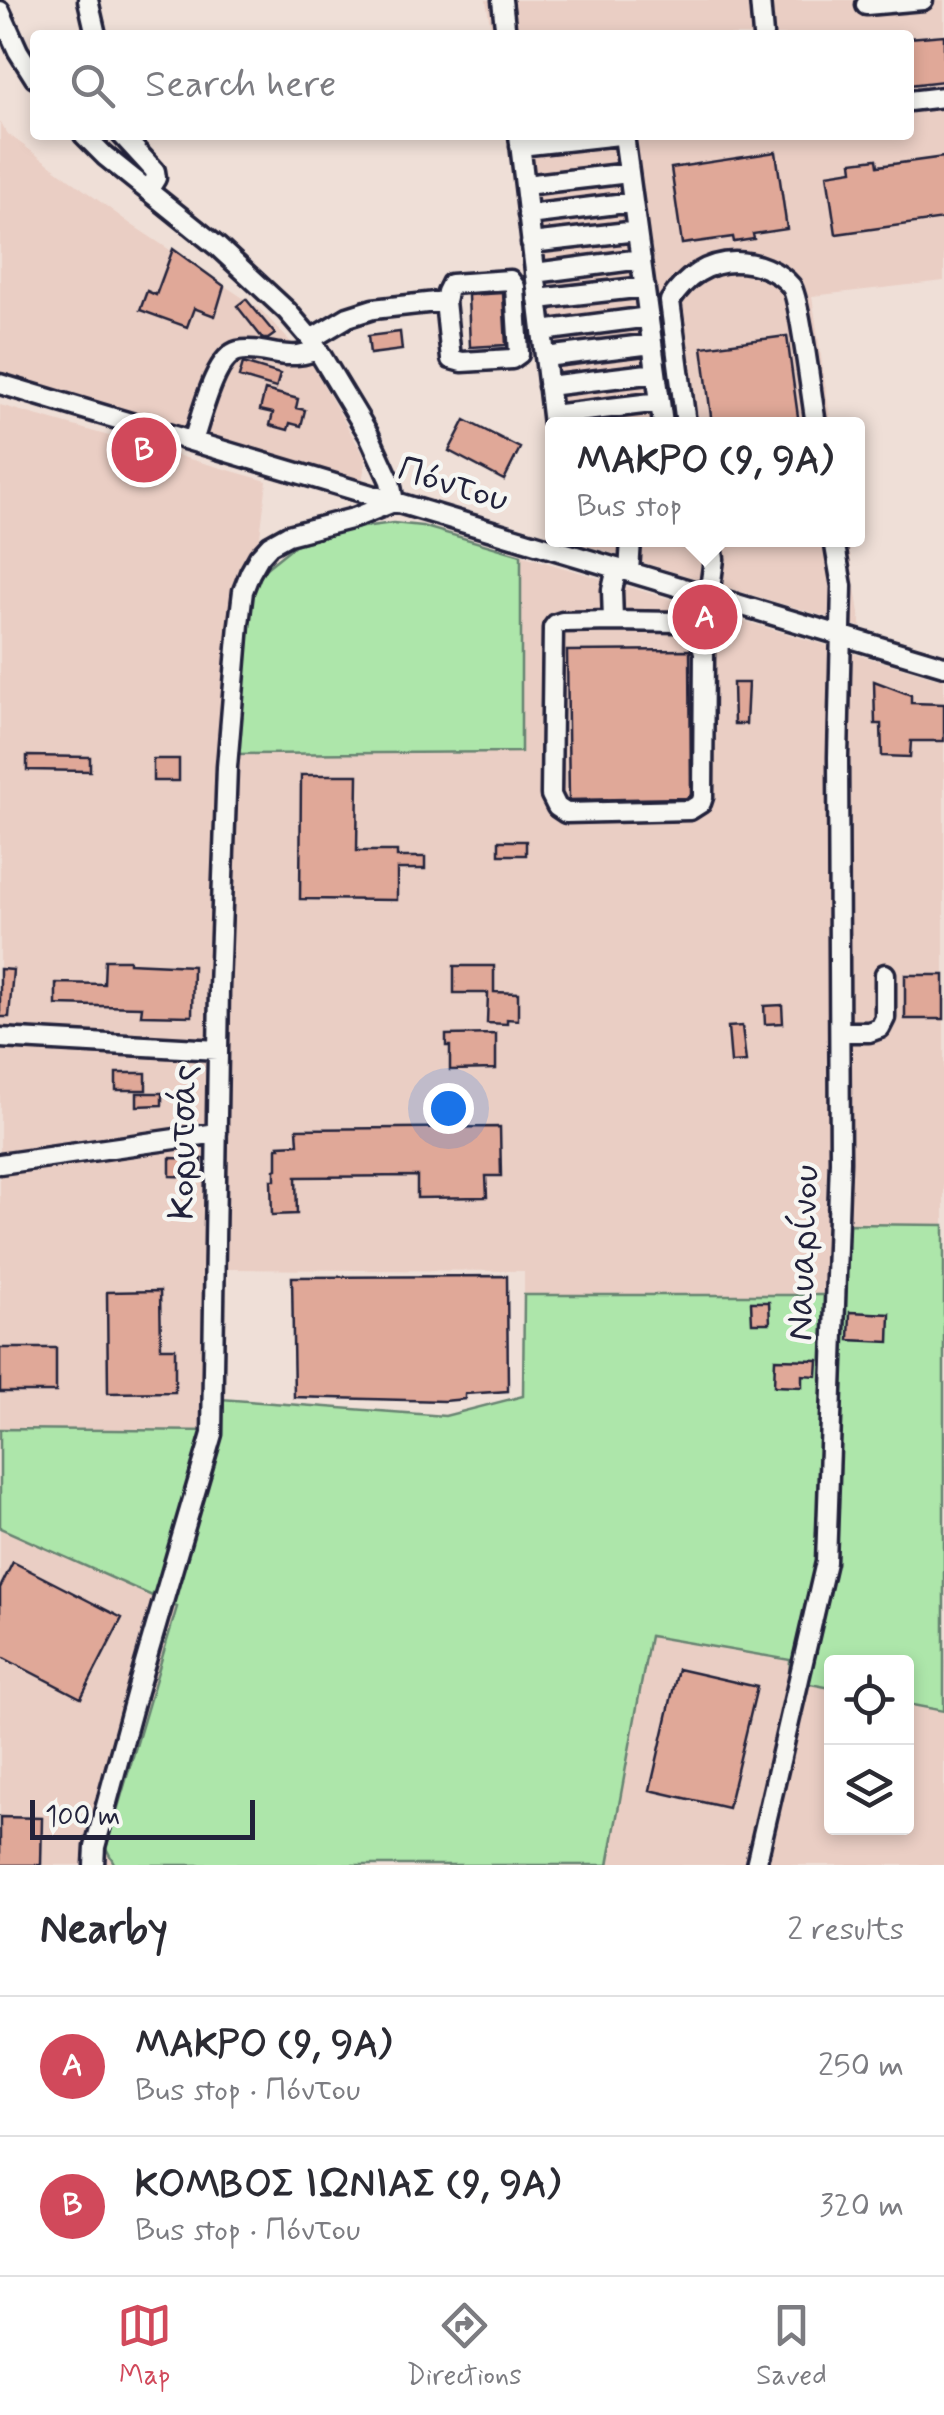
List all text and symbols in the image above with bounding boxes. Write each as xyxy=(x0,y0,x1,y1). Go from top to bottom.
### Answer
search box xyxy=(30,30,914,140)
icon: search xyxy=(65,58,120,113)
text: Search here xyxy=(145,61,336,110)
pin: B xyxy=(112,412,176,488)
popup xyxy=(545,417,865,547)
text: ΜΑΚΡΟ (9, 9Α) xyxy=(577,437,833,486)
street label: Πόντου xyxy=(392,445,514,525)
text: Bus stop xyxy=(577,486,683,528)
pin: A xyxy=(672,580,738,654)
street label: Κορυτσάς xyxy=(158,1064,210,1220)
your location xyxy=(423,1083,474,1134)
street label: Ναυαρίνου xyxy=(776,1164,832,1342)
map controls xyxy=(824,1655,914,1835)
button: locate xyxy=(824,1655,914,1745)
button: layers xyxy=(824,1745,914,1835)
scale bar xyxy=(30,1795,255,1840)
text: 100 m xyxy=(45,1799,120,1836)
text: Nearby xyxy=(40,1903,168,1958)
text: 2 results xyxy=(787,1909,904,1951)
text: ΜΑΚΡΟ (9, 9Α) xyxy=(135,2021,392,2070)
text: A xyxy=(62,2045,83,2087)
text: 250 m xyxy=(818,2045,904,2087)
text: Bus stop · Πόντου xyxy=(135,2070,360,2112)
text: ΚΟΜΒΟΣ ΙΩΝΙΑΣ (9, 9Α) xyxy=(135,2161,560,2210)
text: B xyxy=(62,2185,83,2227)
text: 320 m xyxy=(819,2185,904,2227)
text: Bus stop · Πόντου xyxy=(135,2210,360,2252)
tab: Map xyxy=(117,2298,172,2395)
tab: Directions xyxy=(407,2298,522,2395)
tab: Saved xyxy=(756,2298,827,2395)

